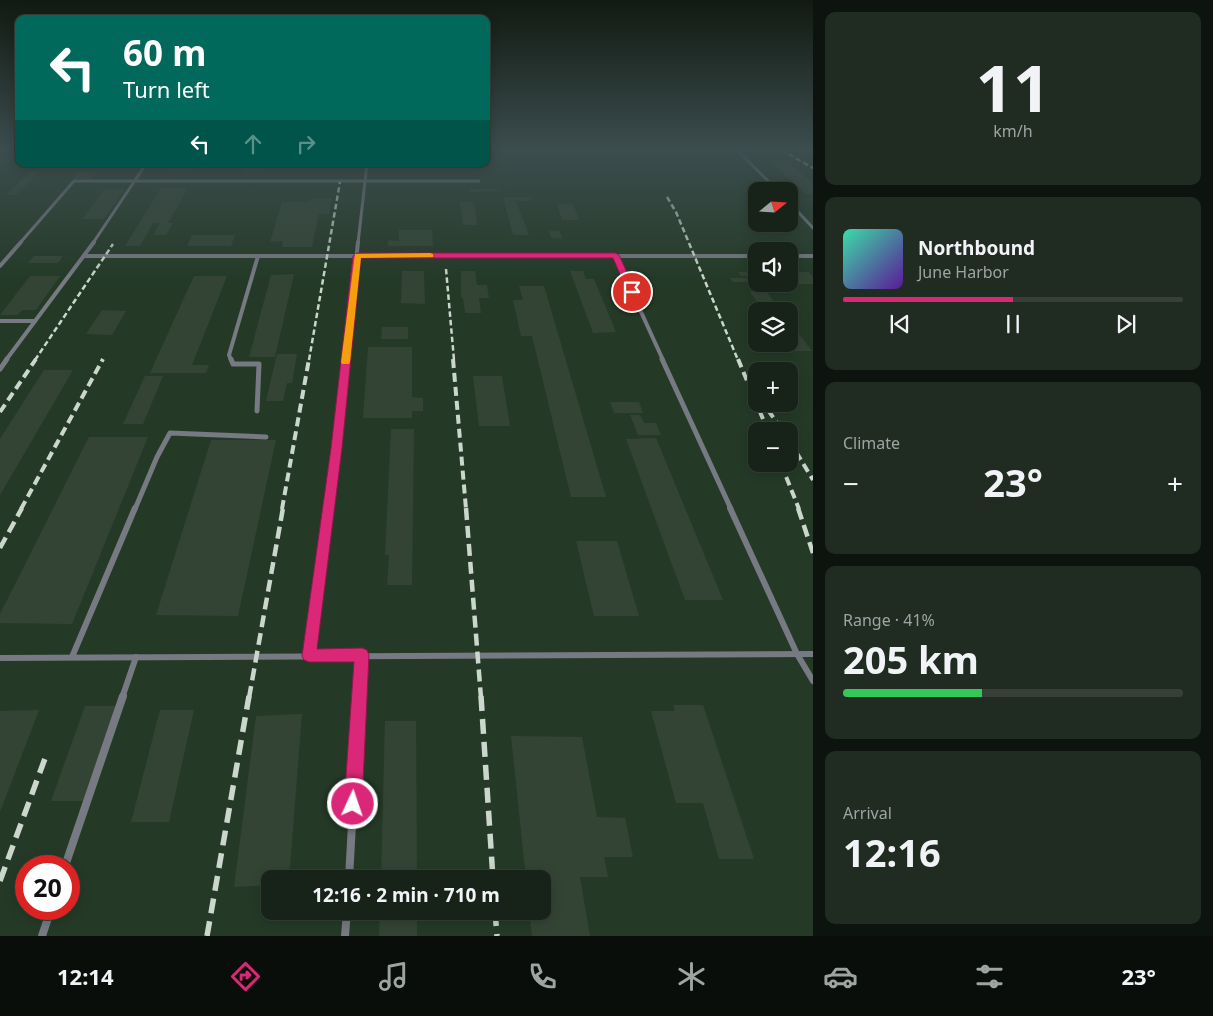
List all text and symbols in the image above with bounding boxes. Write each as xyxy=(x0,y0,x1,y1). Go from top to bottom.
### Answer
text: 60 m xyxy=(123,29,206,76)
icon: left xyxy=(40,35,105,100)
text: 11 xyxy=(976,43,1050,131)
text: Turn left xyxy=(123,74,210,104)
text: km/h xyxy=(993,120,1033,142)
icon: left xyxy=(186,130,214,158)
icon: ahead xyxy=(239,130,267,158)
icon: right xyxy=(292,130,320,158)
north arrow xyxy=(748,182,798,232)
map controls xyxy=(748,182,798,472)
text: Northbound xyxy=(918,235,1035,261)
button: sound xyxy=(748,242,798,292)
text: June Harbor xyxy=(918,261,1009,283)
pin xyxy=(611,271,653,313)
icon: arrive xyxy=(618,278,646,306)
button: layers xyxy=(748,302,798,352)
icon: previous xyxy=(886,310,914,338)
icon: pause xyxy=(999,310,1027,338)
icon: next xyxy=(1112,310,1140,338)
button: + xyxy=(748,362,798,412)
button: − xyxy=(748,422,798,472)
text: Climate xyxy=(843,432,900,454)
text: 23° xyxy=(983,456,1043,508)
text: − xyxy=(843,464,859,502)
text: + xyxy=(1167,464,1183,502)
text: Range · 41% xyxy=(843,609,935,631)
text: 205 km xyxy=(843,633,979,685)
position arrow xyxy=(326,777,378,829)
text: Arrival xyxy=(843,802,892,824)
text: 12:16 xyxy=(843,826,941,878)
speed limit sign: 20 xyxy=(15,855,80,920)
text: 12:16 · 2 min · 710 m xyxy=(312,882,500,908)
icon: directions xyxy=(228,959,263,994)
icon: music xyxy=(376,959,411,994)
icon: phone xyxy=(525,959,560,994)
icon: climate xyxy=(674,959,709,994)
icon: car xyxy=(823,959,858,994)
icon: filters xyxy=(972,959,1007,994)
text: 12:14 xyxy=(57,961,114,991)
text: 23° xyxy=(1121,961,1156,991)

